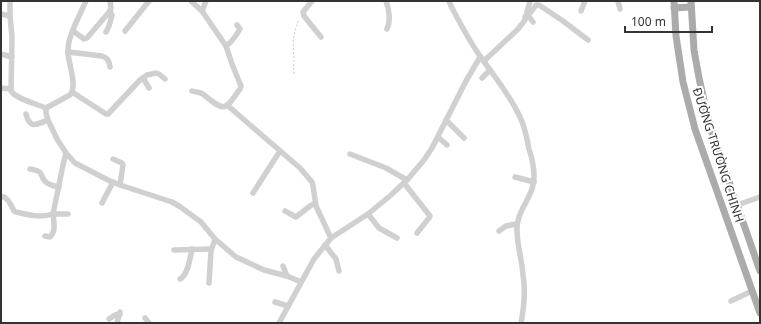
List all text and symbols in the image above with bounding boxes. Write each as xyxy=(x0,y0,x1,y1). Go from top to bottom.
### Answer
scale bar xyxy=(625,8,712,34)
text: 100 m xyxy=(631,13,666,30)
street label: ĐƯỜNG TRƯỜNG CHINH xyxy=(689,85,748,224)

